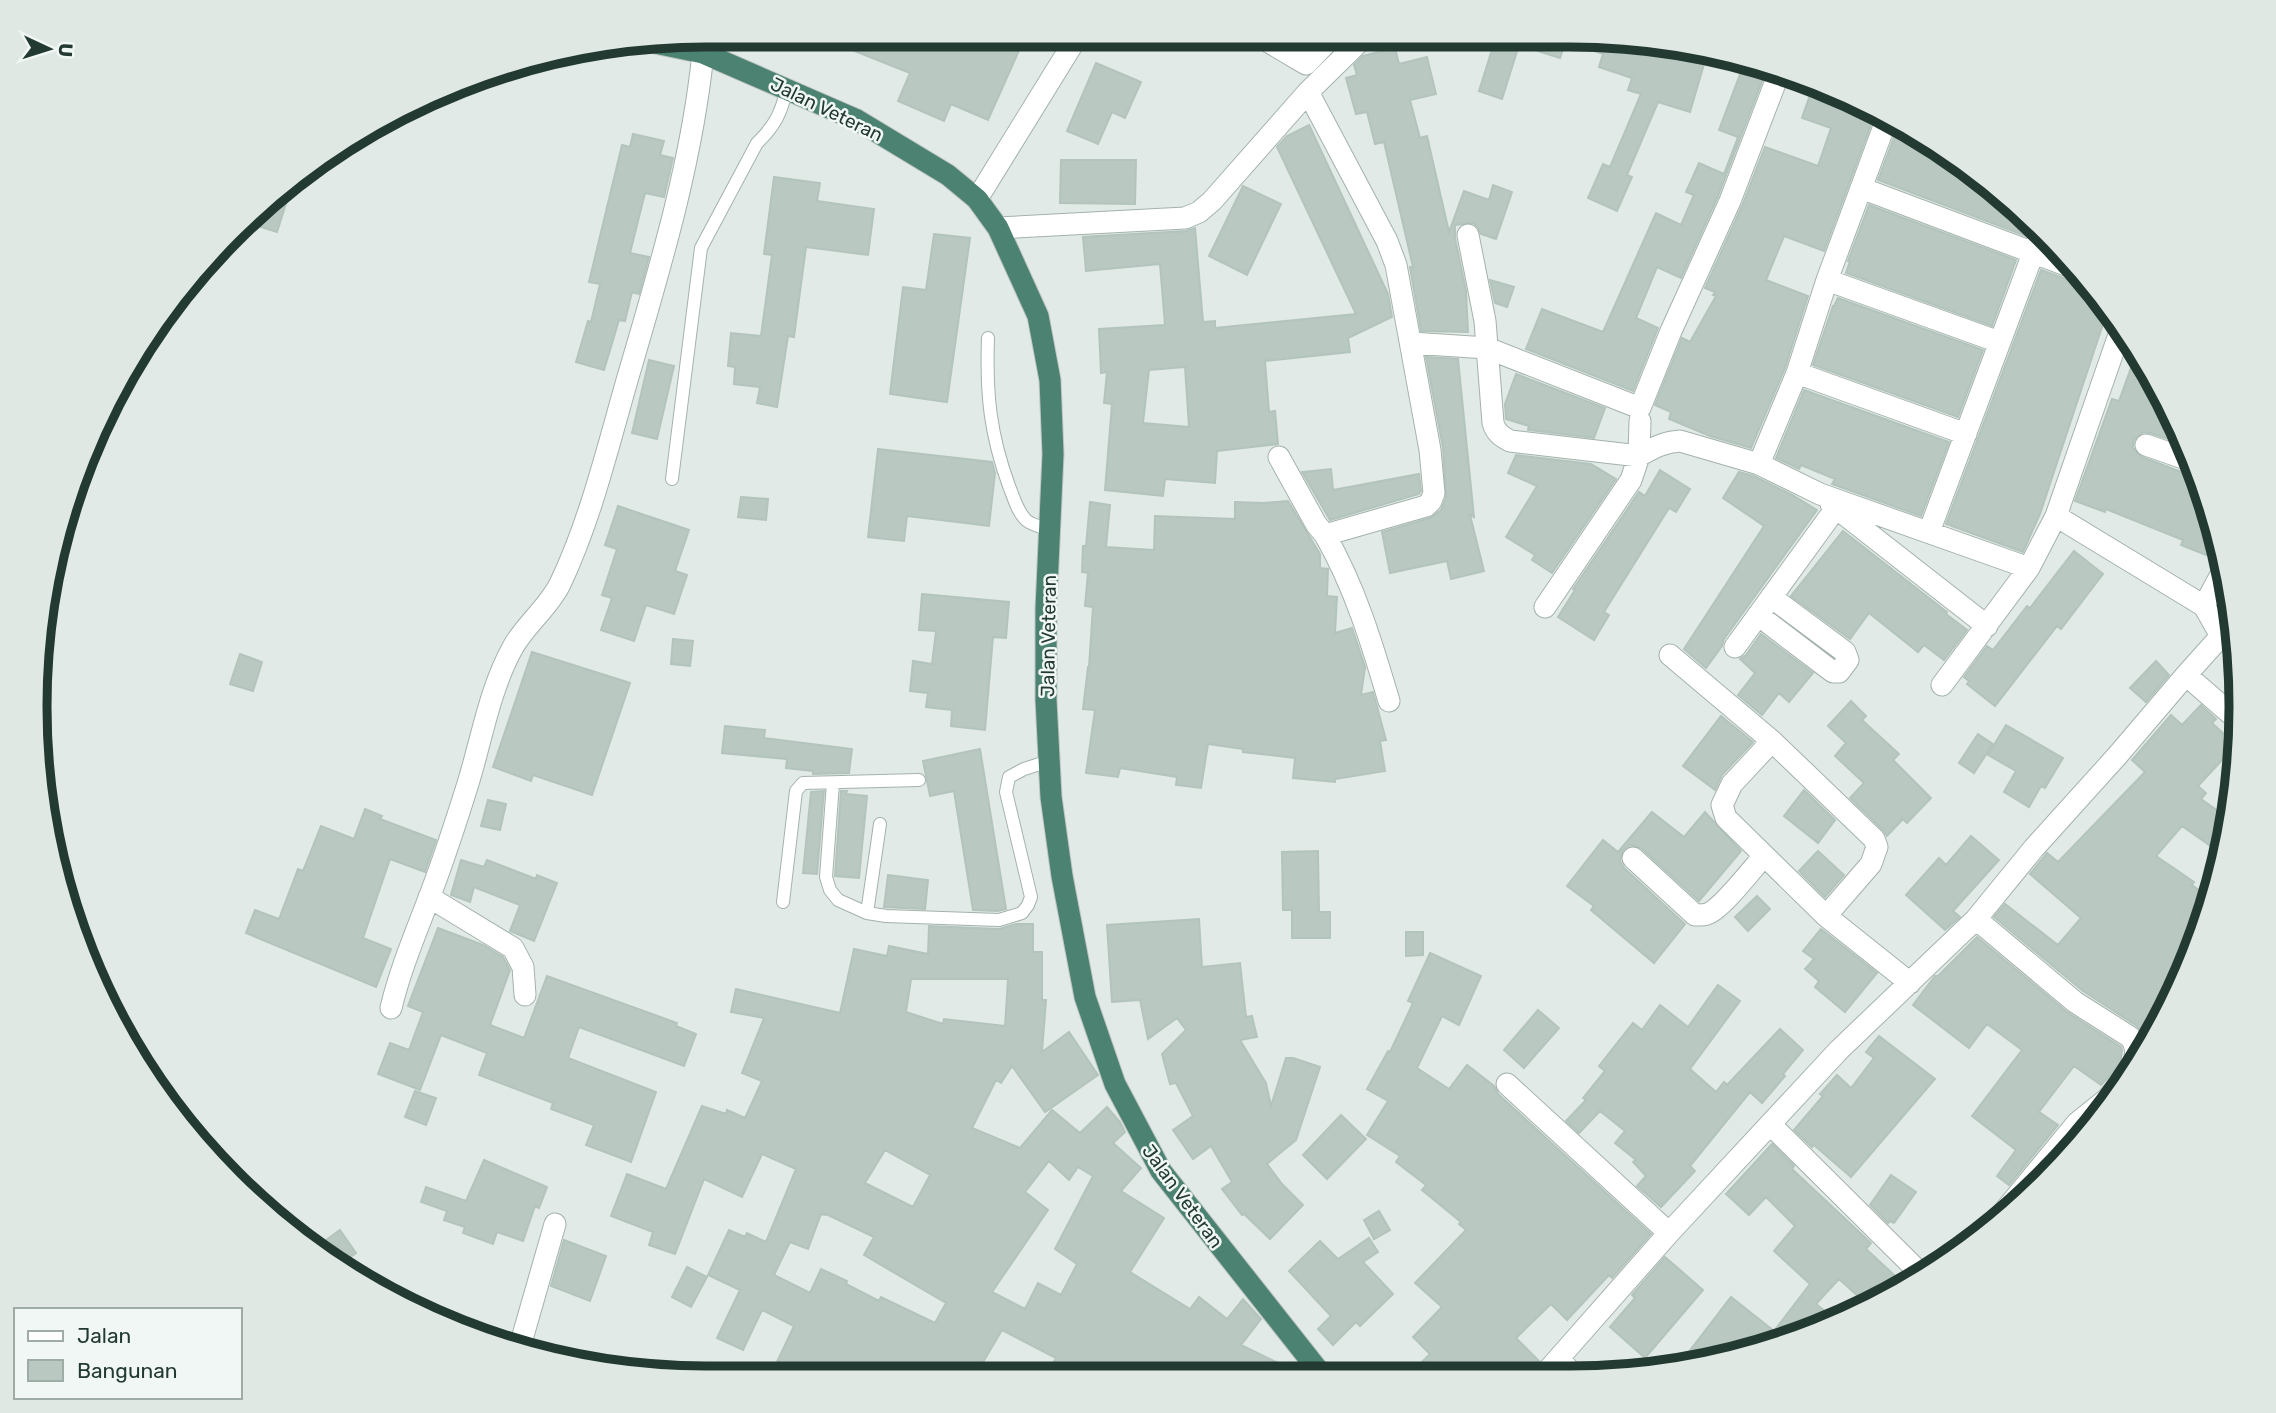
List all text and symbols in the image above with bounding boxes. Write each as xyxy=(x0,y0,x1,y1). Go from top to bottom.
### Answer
north arrow xyxy=(14,14,84,84)
text: U xyxy=(54,42,77,58)
street label: Jalan Veteran xyxy=(767,72,887,147)
street label: Jalan Veteran xyxy=(1036,575,1061,697)
street label: Jalan Veteran xyxy=(1137,1140,1228,1253)
legend xyxy=(14,1308,242,1399)
text: Jalan xyxy=(77,1323,131,1348)
text: Bangunan xyxy=(77,1358,178,1383)

